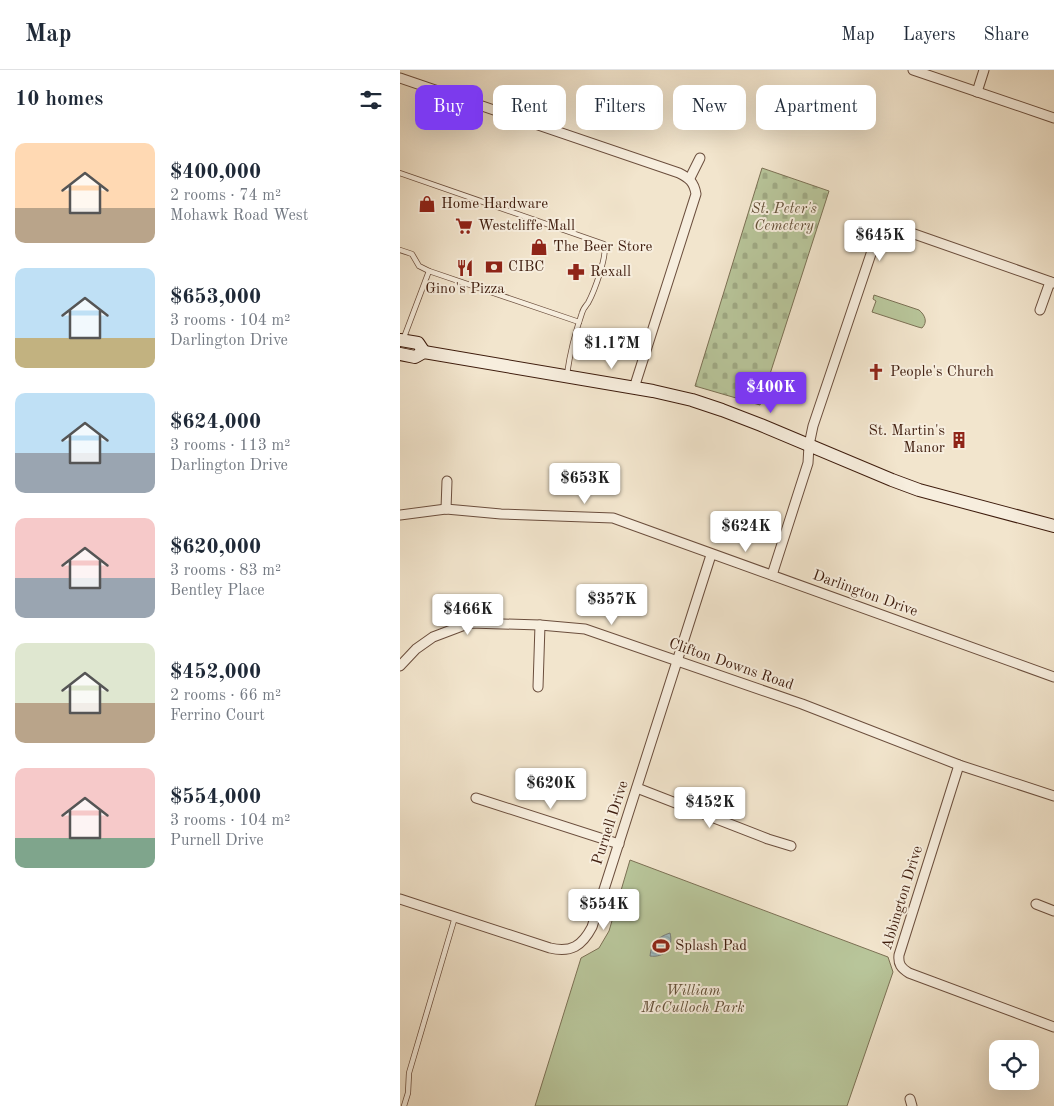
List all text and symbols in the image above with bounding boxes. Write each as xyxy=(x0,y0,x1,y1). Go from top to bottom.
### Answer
text: Map xyxy=(25,23,72,47)
text: Map xyxy=(841,26,875,44)
text: Layers xyxy=(903,26,955,44)
text: Share xyxy=(983,26,1029,44)
chip: Buy xyxy=(415,85,483,130)
chip: Rent xyxy=(493,85,566,130)
chip: Filters xyxy=(576,85,663,130)
chip: New xyxy=(673,85,746,130)
chip: Apartment xyxy=(756,85,876,130)
icon: filters xyxy=(357,86,385,114)
text: 10 homes xyxy=(15,89,103,110)
text: $400,000 xyxy=(170,162,261,183)
icon: home xyxy=(55,163,115,223)
text: 2 rooms · 74 m² xyxy=(170,188,281,204)
shop icon: Home Hardware xyxy=(417,194,437,214)
place label: Home Hardware xyxy=(441,197,548,212)
park label: St. Peter's Cemetery xyxy=(751,202,817,234)
text: Mohawk Road West xyxy=(170,208,308,224)
supermarket icon: Westcliffe Mall xyxy=(454,216,474,236)
place label: Westcliffe Mall xyxy=(478,219,575,234)
pin: $645K xyxy=(845,220,915,262)
text: $645K xyxy=(855,228,905,244)
shop icon: The Beer Store xyxy=(529,237,549,257)
place label: The Beer Store xyxy=(553,240,653,255)
bank icon: CIBC xyxy=(484,257,504,277)
restaurant icon: Gino's Pizza xyxy=(455,258,475,278)
place label: CIBC xyxy=(508,260,544,275)
pharmacy icon: Rexall xyxy=(566,262,586,282)
place label: Rexall xyxy=(590,265,631,280)
place label: Gino's Pizza xyxy=(425,282,505,297)
text: $653,000 xyxy=(170,287,261,308)
icon: home xyxy=(55,288,115,348)
text: 3 rooms · 104 m² xyxy=(170,313,290,329)
pin: $1.17M xyxy=(571,328,653,370)
text: Darlington Drive xyxy=(170,333,288,349)
text: $1.17M xyxy=(584,336,640,352)
church icon: People's Church xyxy=(866,362,886,382)
place label: People's Church xyxy=(890,365,994,380)
pin: $400K xyxy=(736,372,806,414)
text: $400K xyxy=(746,380,796,396)
text: $624,000 xyxy=(170,412,261,433)
icon: home xyxy=(55,413,115,473)
place label: St. Martin's Manor xyxy=(868,424,945,456)
building icon: St. Martin's Manor xyxy=(949,430,969,450)
text: 3 rooms · 113 m² xyxy=(170,438,290,454)
text: Darlington Drive xyxy=(170,458,288,474)
pin: $653K xyxy=(550,462,620,505)
text: $653K xyxy=(560,471,610,487)
pin: $624K xyxy=(711,510,781,553)
text: $624K xyxy=(721,519,771,535)
text: $620,000 xyxy=(170,537,261,558)
icon: home xyxy=(55,538,115,598)
text: 3 rooms · 83 m² xyxy=(170,563,281,579)
street label: Darlington Drive xyxy=(810,568,920,620)
text: Bentley Place xyxy=(170,583,265,599)
pin: $357K xyxy=(577,584,647,626)
text: $357K xyxy=(587,592,637,608)
pin: $466K xyxy=(433,594,503,636)
text: $466K xyxy=(443,602,493,618)
street label: Clifton Downs Road xyxy=(667,637,795,693)
text: $452,000 xyxy=(170,662,261,683)
icon: home xyxy=(55,663,115,723)
text: 2 rooms · 66 m² xyxy=(170,688,281,704)
text: Ferrino Court xyxy=(170,708,265,724)
pin: $620K xyxy=(516,768,586,810)
text: $620K xyxy=(526,776,576,792)
street label: Purnell Drive xyxy=(590,779,632,867)
pin: $452K xyxy=(675,786,745,829)
text: $554,000 xyxy=(170,787,261,808)
icon: home xyxy=(55,788,115,848)
text: $452K xyxy=(685,795,735,811)
text: 3 rooms · 104 m² xyxy=(170,813,290,829)
text: Purnell Drive xyxy=(170,833,264,849)
street label: Abbington Drive xyxy=(880,844,926,952)
pin: $554K xyxy=(569,888,639,931)
text: $554K xyxy=(579,897,629,913)
sports icon: Splash Pad xyxy=(651,936,671,956)
place label: Splash Pad xyxy=(675,939,747,954)
park label: William McCulloch Park xyxy=(640,984,745,1016)
map controls xyxy=(989,1040,1039,1090)
button: locate xyxy=(989,1040,1039,1090)

